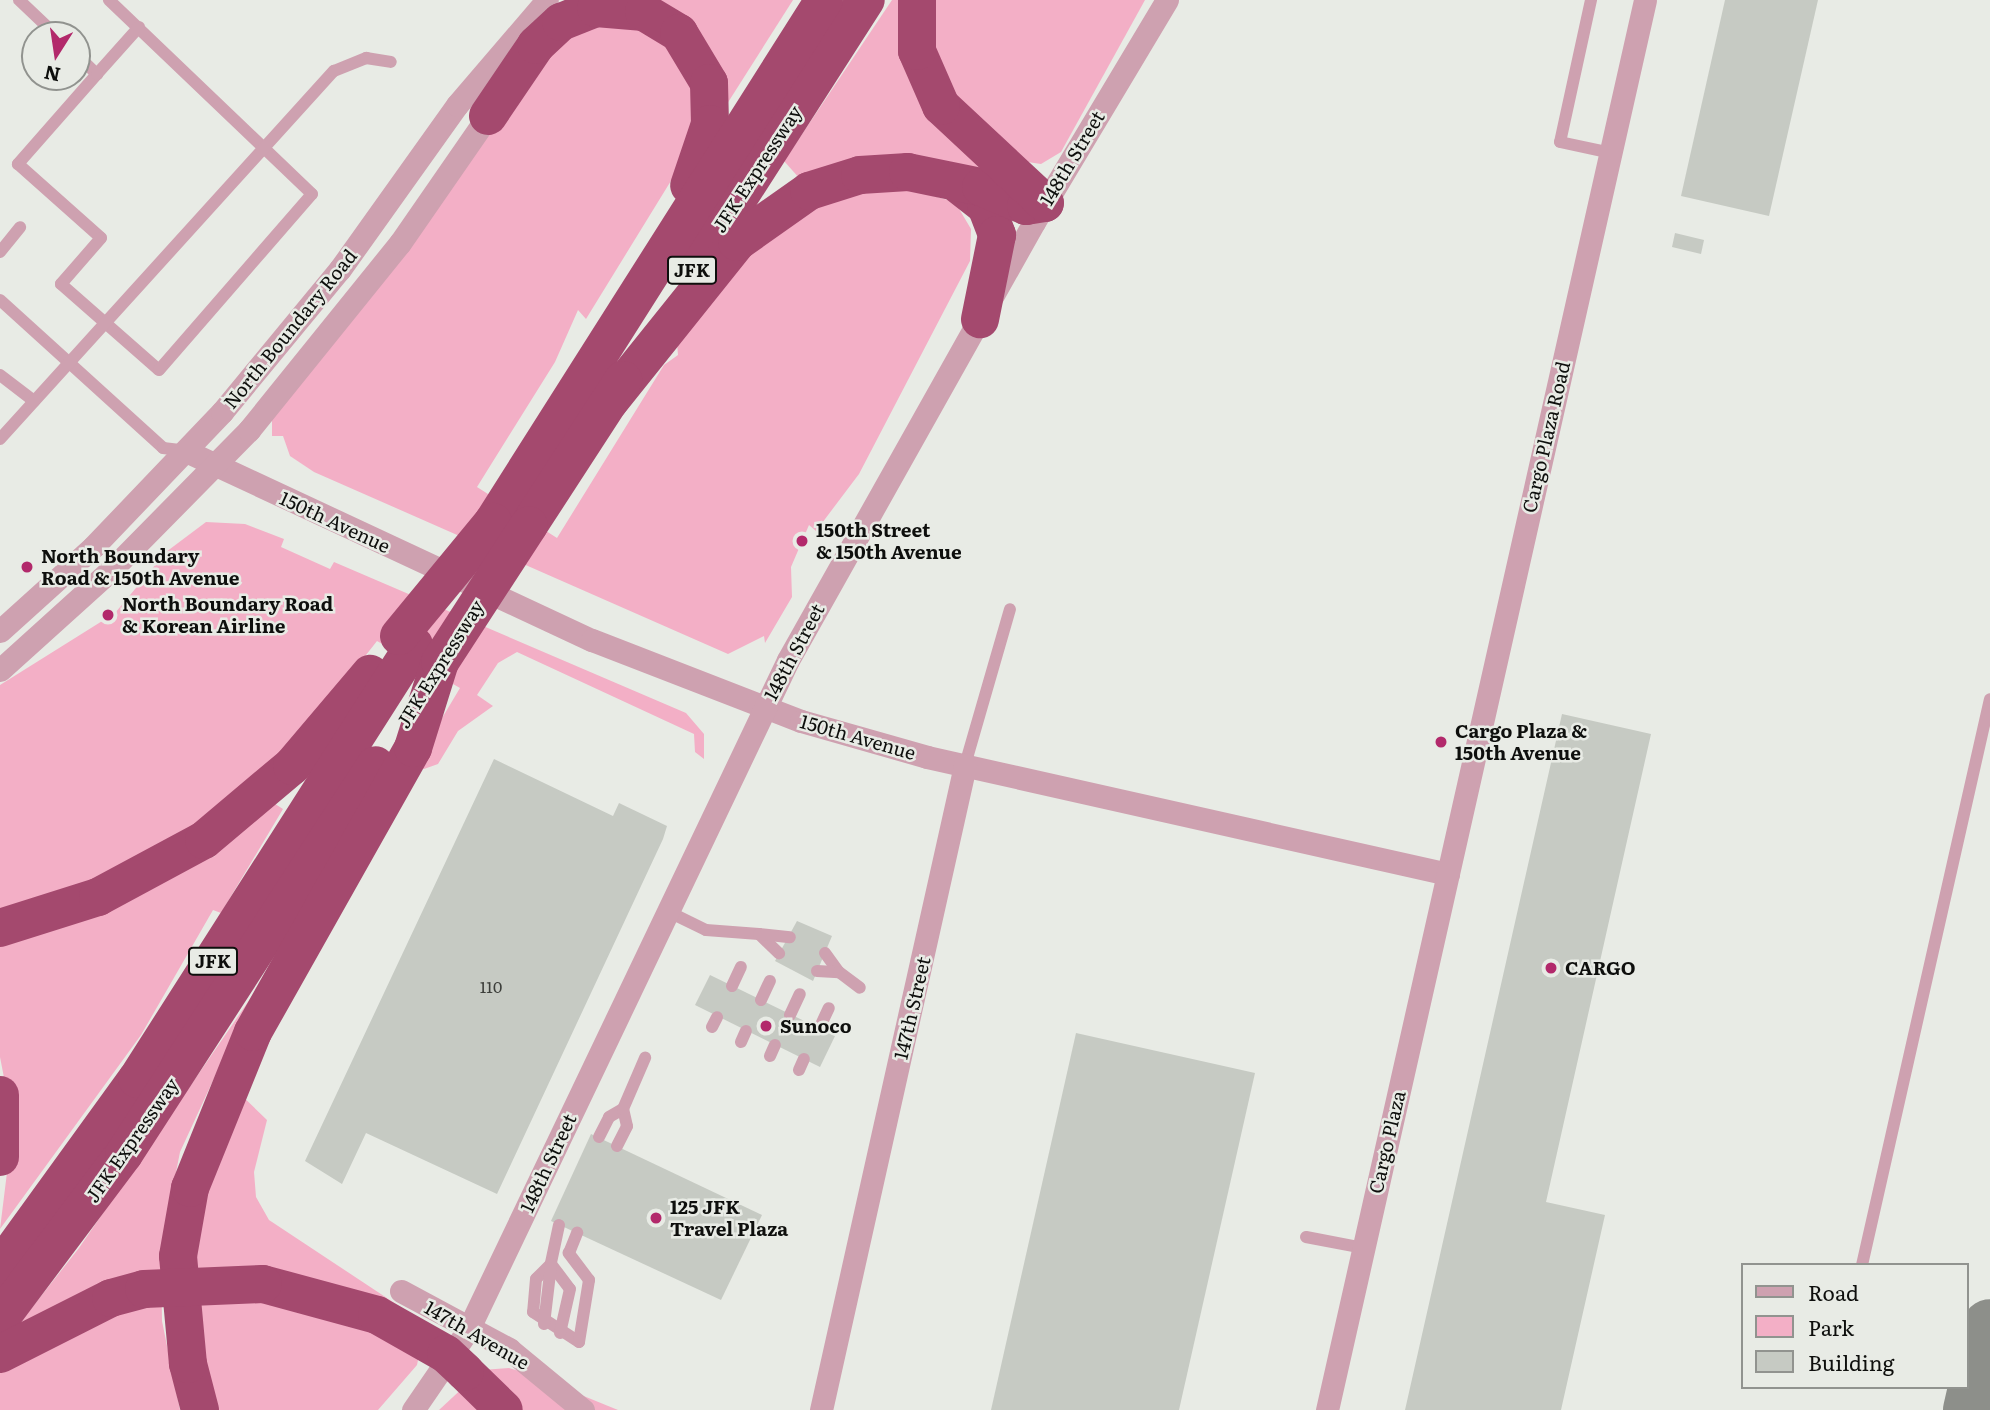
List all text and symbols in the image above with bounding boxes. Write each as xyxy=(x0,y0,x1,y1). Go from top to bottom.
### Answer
north arrow xyxy=(21,21,91,91)
text: N xyxy=(41,59,63,90)
street label: JFK Expressway xyxy=(708,101,806,237)
street label: 148th Street xyxy=(1035,107,1109,209)
street label: North Boundary Road xyxy=(219,245,361,413)
road number: JFK xyxy=(666,256,718,284)
street label: Cargo Plaza Road xyxy=(1517,359,1575,515)
street label: 150th Avenue xyxy=(276,486,394,558)
place label: 150th Street & 150th Avenue xyxy=(816,519,962,563)
marker: 150th Street & 150th Avenue xyxy=(794,533,810,549)
place label: North Boundary Road & 150th Avenue xyxy=(41,545,240,589)
marker: North Boundary Road & 150th Avenue xyxy=(19,559,35,575)
place label: North Boundary Road & Korean Airline xyxy=(122,593,333,637)
street label: JFK Expressway xyxy=(391,596,489,732)
street label: 148th Street xyxy=(759,600,829,704)
marker: North Boundary Road & Korean Airline xyxy=(100,607,116,623)
street label: 150th Avenue xyxy=(798,710,918,764)
place label: Cargo Plaza & 150th Avenue xyxy=(1455,720,1587,764)
marker: Cargo Plaza & 150th Avenue xyxy=(1433,734,1449,750)
road number: JFK xyxy=(187,946,239,976)
street label: 147th Street xyxy=(889,954,935,1062)
place label: CARGO xyxy=(1565,957,1635,979)
marker: CARGO xyxy=(1543,960,1559,976)
house number: 110 xyxy=(480,976,502,996)
place label: Sunoco xyxy=(780,1015,851,1037)
marker: Sunoco xyxy=(758,1018,774,1034)
street label: JFK Expressway xyxy=(81,1073,183,1207)
street label: Cargo Plaza xyxy=(1364,1088,1410,1196)
street label: 148th Street xyxy=(515,1110,581,1216)
place label: 125 JFK Travel Plaza xyxy=(670,1196,788,1240)
marker: 125 JFK Travel Plaza xyxy=(648,1210,664,1226)
legend xyxy=(1742,1263,1969,1389)
text: Road xyxy=(1808,1276,1859,1307)
street label: 147th Avenue xyxy=(421,1296,533,1374)
text: Park xyxy=(1808,1311,1854,1342)
text: Building xyxy=(1808,1346,1894,1377)

